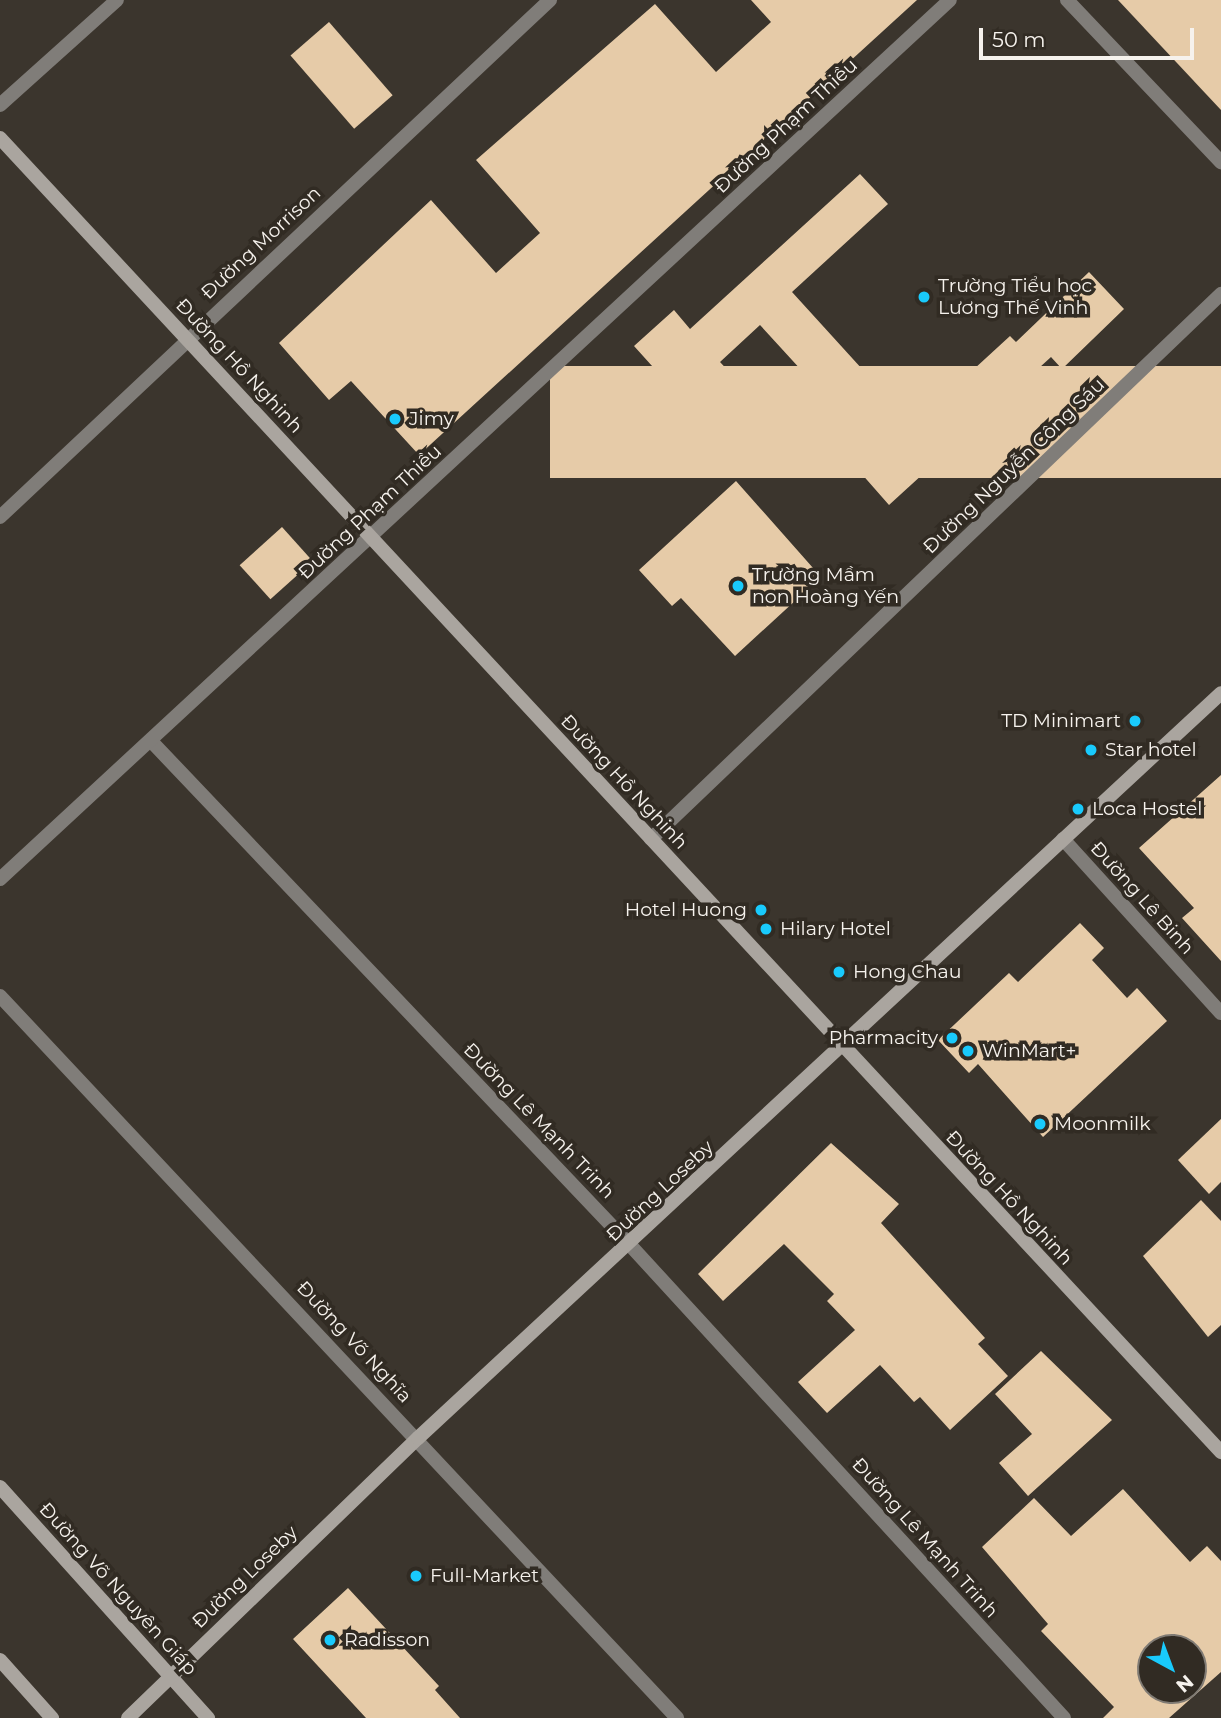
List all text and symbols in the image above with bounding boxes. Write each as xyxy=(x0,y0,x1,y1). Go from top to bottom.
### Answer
scale bar xyxy=(983,14,1198,58)
text: 50 m xyxy=(992,27,1046,52)
street label: Đường Phạm Thiều xyxy=(710,54,862,198)
street label: Đường Morrison xyxy=(196,182,326,304)
place label: Trường Tiểu học Lương Thế Vinh xyxy=(938,275,1092,319)
marker: Trường Tiểu học Lương Thế Vinh xyxy=(916,289,932,305)
street label: Đường Hồ Nghinh xyxy=(171,294,307,438)
street label: Đường Nguyễn Công Sáu xyxy=(919,373,1109,559)
place label: Jimy xyxy=(409,408,454,430)
marker: Jimy xyxy=(387,411,403,427)
street label: Đường Phạm Thiều xyxy=(294,440,446,584)
place label: Trường Mầm non Hoàng Yến xyxy=(752,564,899,608)
marker: Trường Mầm non Hoàng Yến xyxy=(730,578,746,594)
street label: Đường Hồ Nghinh xyxy=(556,710,692,854)
place label: TD Minimart xyxy=(1001,710,1121,732)
marker: TD Minimart xyxy=(1127,713,1143,729)
place label: Star hotel xyxy=(1105,739,1197,761)
marker: Star hotel xyxy=(1083,742,1099,758)
place label: Loca Hostel xyxy=(1092,798,1202,820)
marker: Loca Hostel xyxy=(1070,801,1086,817)
street label: Đường Lê Binh xyxy=(1085,837,1199,959)
place label: Hotel Huong xyxy=(625,899,747,921)
marker: Hotel Huong xyxy=(753,902,769,918)
place label: Hilary Hotel xyxy=(780,918,891,940)
marker: Hilary Hotel xyxy=(758,921,774,937)
place label: Hong Chau xyxy=(853,961,961,983)
marker: Hong Chau xyxy=(831,964,847,980)
place label: Pharmacity xyxy=(829,1027,938,1049)
marker: Pharmacity xyxy=(944,1030,960,1046)
street label: Đường Lê Mạnh Trinh xyxy=(459,1038,619,1204)
place label: WinMart+ xyxy=(982,1040,1076,1062)
marker: WinMart+ xyxy=(960,1043,976,1059)
place label: Moonmilk xyxy=(1054,1113,1151,1135)
marker: Moonmilk xyxy=(1032,1116,1048,1132)
street label: Đường Hồ Nghinh xyxy=(941,1126,1077,1270)
street label: Đường Loseby xyxy=(602,1136,718,1246)
street label: Đường Võ Nghĩa xyxy=(292,1277,416,1407)
street label: Đường Lê Mạnh Trinh xyxy=(847,1453,1003,1623)
street label: Đường Võ Nguyên Giáp xyxy=(34,1498,202,1680)
street label: Đường Loseby xyxy=(188,1521,302,1633)
place label: Full-Market xyxy=(430,1565,539,1587)
marker: Full-Market xyxy=(408,1568,424,1584)
place label: Radisson xyxy=(344,1629,430,1651)
marker: Radisson xyxy=(322,1632,338,1648)
north arrow xyxy=(1137,1634,1207,1704)
text: N xyxy=(1171,1670,1198,1697)

